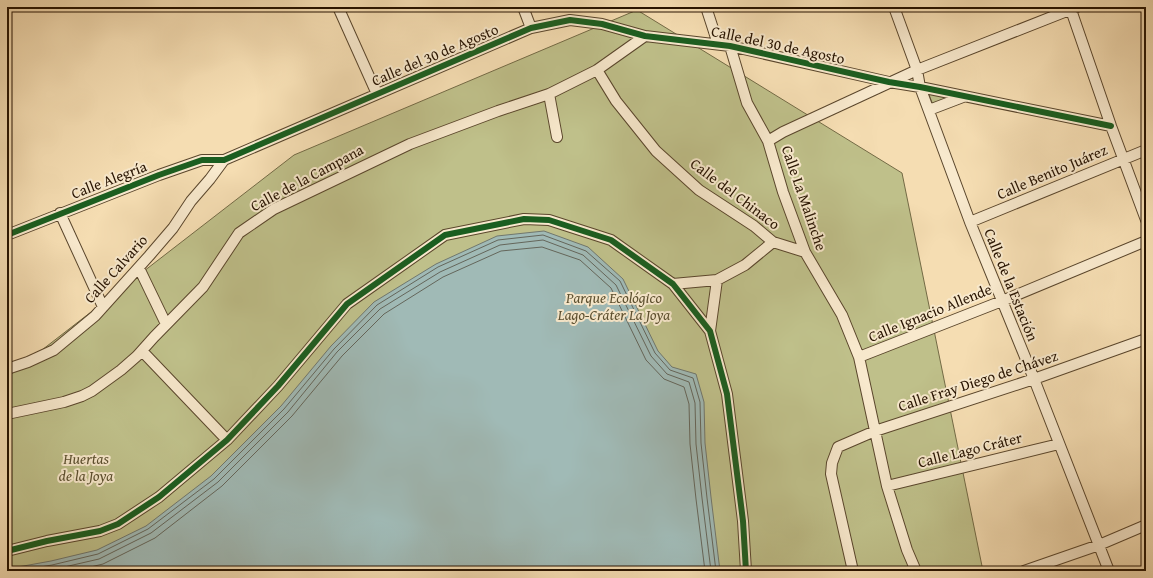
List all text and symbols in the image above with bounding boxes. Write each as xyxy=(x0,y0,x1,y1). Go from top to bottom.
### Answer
street label: Calle del 30 de Agosto xyxy=(368,18,502,91)
street label: Calle del 30 de Agosto xyxy=(710,20,847,69)
street label: Calle de la Campana xyxy=(247,139,367,216)
street label: Calle Benito Juárez xyxy=(993,139,1111,204)
street label: Calle La Malinche xyxy=(777,142,832,253)
street label: Calle del Chinaco xyxy=(686,153,785,234)
street label: Calle Alegría xyxy=(68,156,150,204)
street label: Calle de la Estación xyxy=(979,225,1044,345)
street label: Calle Calvario xyxy=(79,230,152,308)
street label: Calle Ignacio Allende xyxy=(865,278,995,347)
park label: Parque Ecológico Lago-Cráter La Joya xyxy=(557,287,670,325)
street label: Calle Fray Diego de Chávez xyxy=(895,345,1061,416)
street label: Calle Lago Cráter xyxy=(916,426,1024,473)
park label: Huertas de la Joya xyxy=(59,448,113,486)

